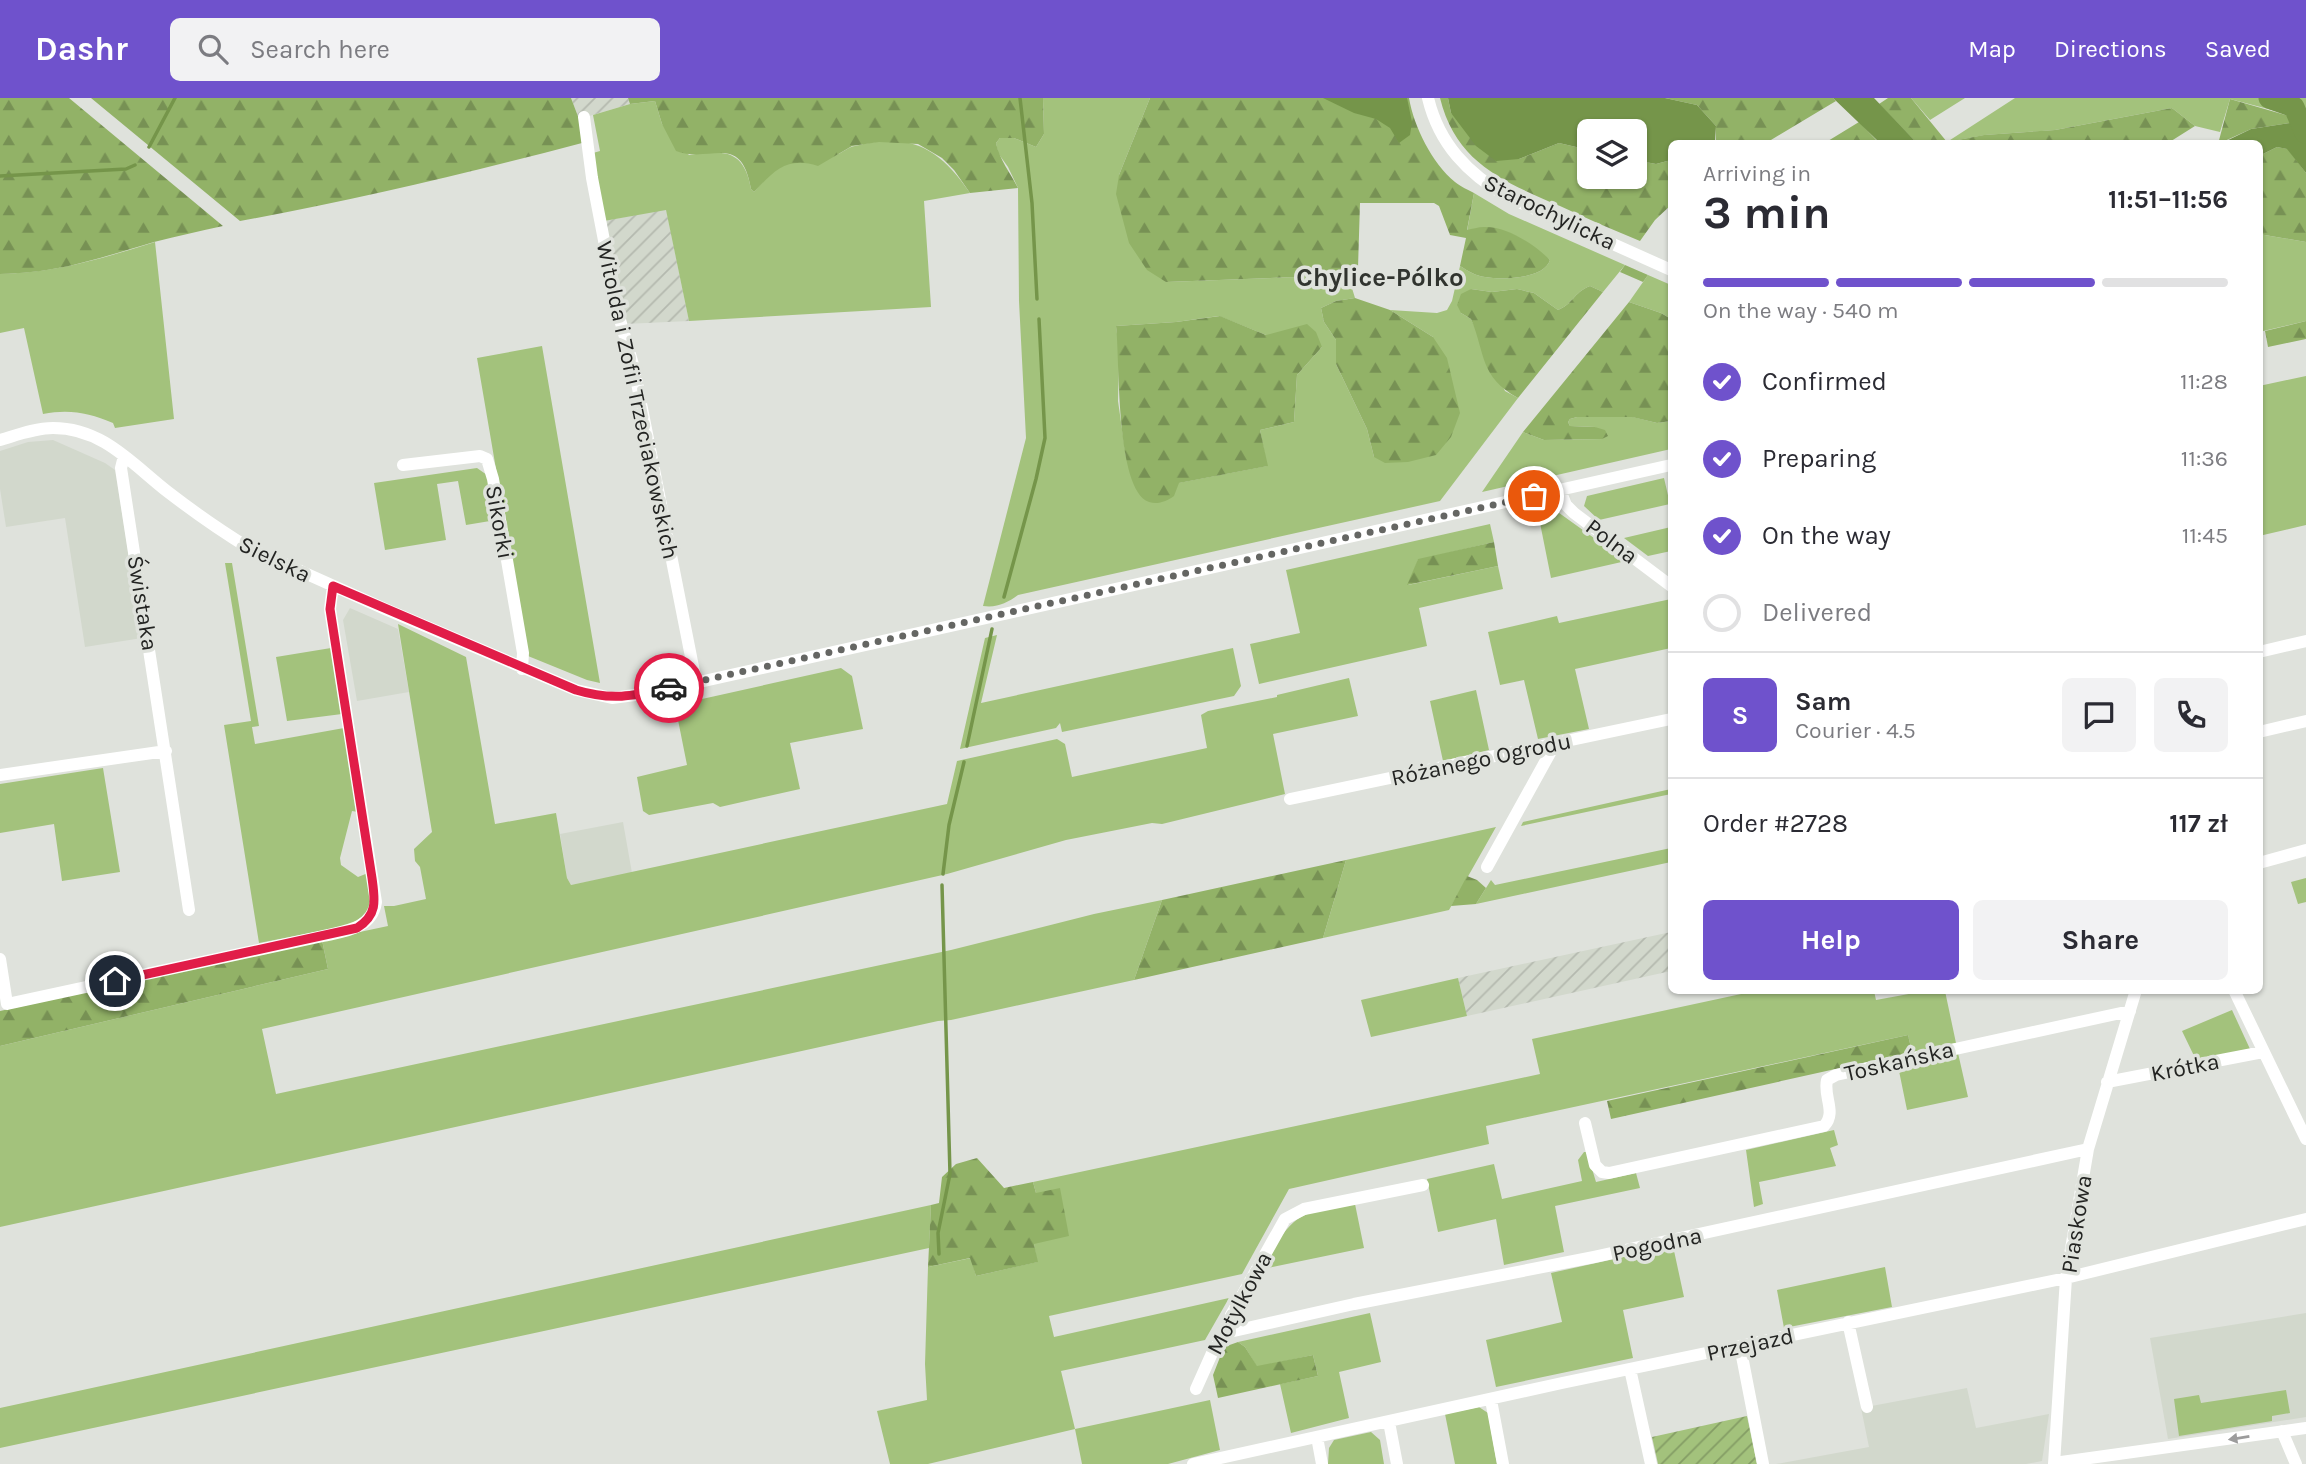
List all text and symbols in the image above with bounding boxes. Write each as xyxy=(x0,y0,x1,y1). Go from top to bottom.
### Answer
search box xyxy=(170,18,660,81)
text: Dashr xyxy=(35,30,128,68)
icon: search xyxy=(194,30,232,68)
text: Search here xyxy=(250,34,390,65)
text: Map xyxy=(1968,35,2016,63)
text: Directions xyxy=(2054,35,2167,63)
text: Saved xyxy=(2205,35,2271,63)
map controls xyxy=(1577,119,1647,189)
button: layers xyxy=(1577,119,1647,189)
text: Arriving in xyxy=(1703,160,1811,187)
street label: Starochylicka xyxy=(1479,169,1620,256)
text: 11:51–11:56 xyxy=(2108,184,2228,215)
text: 3 min xyxy=(1703,186,1831,240)
street label: Witolda i Zofii Trzeciakowskich xyxy=(591,239,684,562)
district label: Chylice-Pólko xyxy=(1296,262,1464,293)
text: On the way · 540 m xyxy=(1703,297,1899,324)
icon: check xyxy=(1703,363,1741,401)
text: Confirmed xyxy=(1762,366,1887,397)
text: 11:28 xyxy=(2180,368,2228,395)
icon: check xyxy=(1703,440,1741,478)
text: Preparing xyxy=(1762,443,1876,474)
text: 11:36 xyxy=(2181,445,2228,472)
pin xyxy=(1504,466,1564,526)
icon: bag xyxy=(1515,477,1553,515)
street label: Sikorki xyxy=(480,483,519,561)
street label: Polna xyxy=(1580,513,1643,570)
icon: check xyxy=(1703,517,1741,555)
text: On the way xyxy=(1762,520,1891,551)
text: 11:45 xyxy=(2182,522,2228,549)
street label: Sielska xyxy=(234,531,315,588)
street label: Świstaka xyxy=(122,553,163,653)
text: Delivered xyxy=(1762,597,1872,628)
courier xyxy=(634,653,704,723)
icon: car xyxy=(650,669,688,707)
button: chat xyxy=(2062,678,2136,752)
button: phone xyxy=(2154,678,2228,752)
text: Sam xyxy=(1795,686,1851,717)
text: S xyxy=(1732,700,1748,731)
text: Courier · 4.5 xyxy=(1795,717,1916,744)
street label: Różanego Ogrodu xyxy=(1389,727,1574,792)
text: Order #2728 xyxy=(1703,808,1848,839)
text: 117 zł xyxy=(2169,808,2228,839)
button: Help xyxy=(1703,900,1959,980)
button: Share xyxy=(1973,900,2228,980)
pin xyxy=(85,951,145,1011)
icon: home xyxy=(96,962,134,1000)
street label: Toskańska xyxy=(1842,1036,1957,1087)
street label: Krótka xyxy=(2149,1048,2222,1087)
street label: Piaskowa xyxy=(2055,1173,2098,1275)
street label: Pogodna xyxy=(1610,1222,1704,1267)
street label: Motylkowa xyxy=(1201,1247,1278,1359)
street label: Przejazd xyxy=(1704,1322,1796,1367)
one-way arrow xyxy=(2227,1433,2249,1444)

